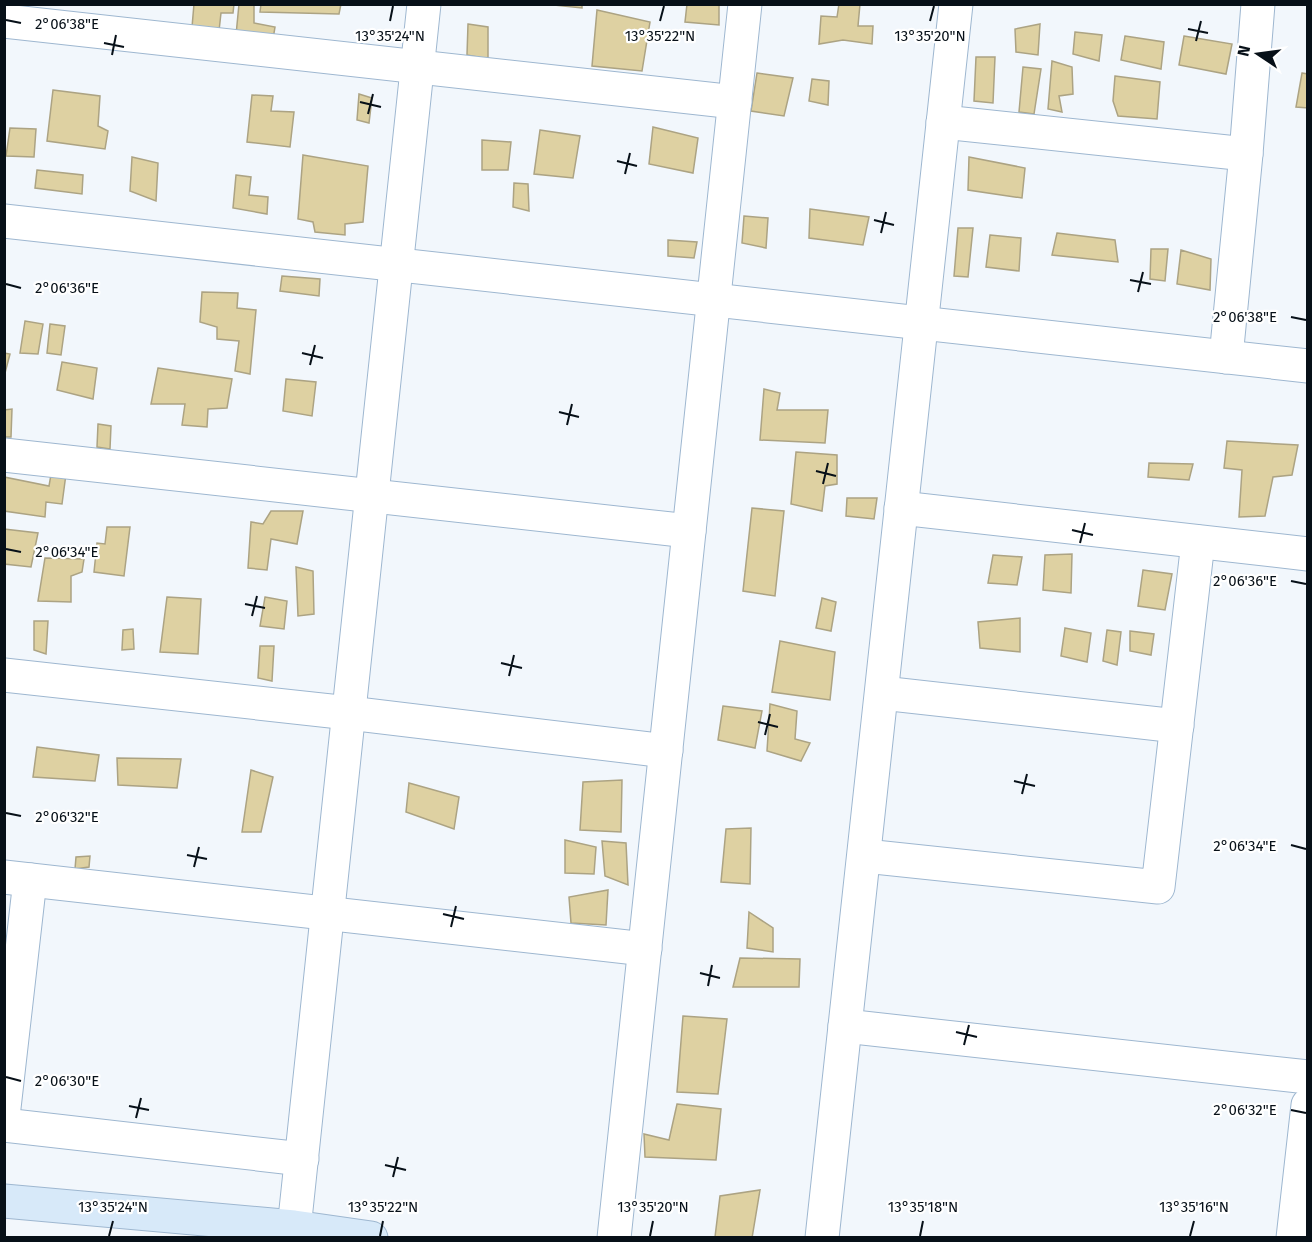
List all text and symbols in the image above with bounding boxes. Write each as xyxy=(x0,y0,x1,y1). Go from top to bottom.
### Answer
text: 2°06'38"E xyxy=(35,15,99,33)
north arrow xyxy=(1228,24,1288,84)
text: 13°35'24"N xyxy=(355,27,425,45)
text: 13°35'22"N xyxy=(625,27,695,45)
text: 13°35'20"N xyxy=(894,27,966,45)
text: N xyxy=(1233,43,1254,58)
text: 2°06'36"E xyxy=(35,279,99,297)
text: 2°06'38"E xyxy=(1213,308,1277,326)
text: 2°06'34"E xyxy=(35,543,99,561)
text: 2°06'36"E xyxy=(1213,572,1277,590)
text: 2°06'32"E xyxy=(35,808,99,826)
text: 2°06'34"E xyxy=(1213,837,1277,855)
text: 2°06'30"E xyxy=(35,1072,99,1090)
text: 2°06'32"E xyxy=(1213,1101,1277,1119)
text: 13°35'24"N xyxy=(78,1198,148,1216)
text: 13°35'22"N xyxy=(348,1198,418,1216)
text: 13°35'20"N xyxy=(617,1198,689,1216)
text: 13°35'18"N xyxy=(888,1198,958,1216)
text: 13°35'16"N xyxy=(1159,1198,1229,1216)

